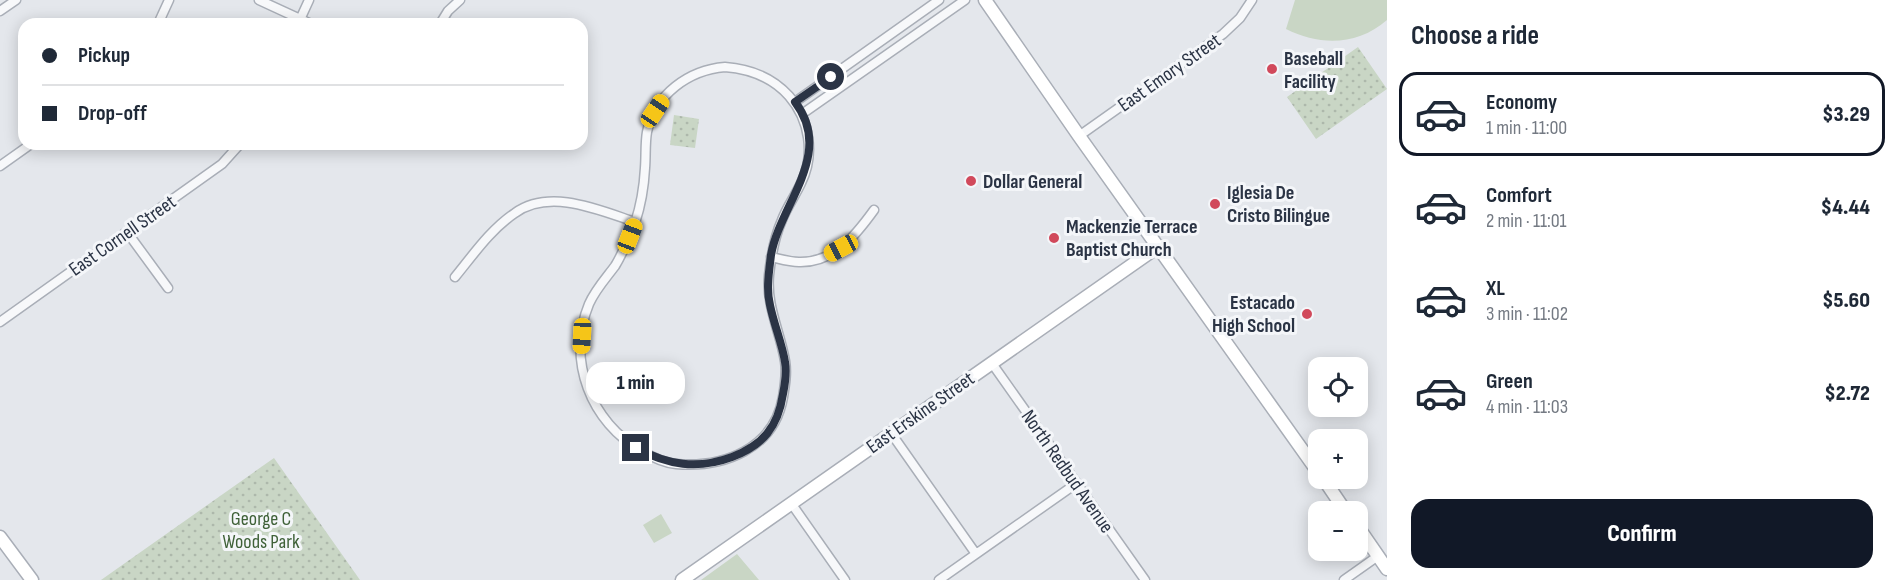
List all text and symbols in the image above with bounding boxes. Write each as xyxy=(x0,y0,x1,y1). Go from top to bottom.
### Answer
text: Choose a ride xyxy=(1411,20,1539,52)
street label: East Emory Street xyxy=(1113,28,1226,117)
text: Pickup xyxy=(78,42,130,69)
place label: Baseball Facility xyxy=(1284,47,1343,94)
marker: Baseball Facility xyxy=(1265,62,1279,76)
route start xyxy=(817,63,844,90)
icon: car xyxy=(1414,87,1468,141)
text: Economy xyxy=(1486,89,1557,116)
car xyxy=(637,91,673,131)
text: Drop-off xyxy=(78,100,147,127)
text: $3.29 xyxy=(1822,101,1870,128)
text: 1 min · 11:00 xyxy=(1486,116,1567,140)
place label: Dollar General xyxy=(983,170,1082,194)
marker: Dollar General xyxy=(964,174,978,188)
icon: car xyxy=(1414,180,1468,234)
place label: Iglesia De Cristo Bilingue xyxy=(1227,181,1330,228)
text: Comfort xyxy=(1486,182,1552,209)
street label: East Cornell Street xyxy=(64,190,181,282)
text: $4.44 xyxy=(1821,194,1870,221)
marker: Iglesia De Cristo Bilingue xyxy=(1208,197,1222,211)
text: 2 min · 11:01 xyxy=(1486,209,1567,233)
place label: Mackenzie Terrace Baptist Church xyxy=(1066,215,1197,262)
car xyxy=(615,216,645,256)
marker: Mackenzie Terrace Baptist Church xyxy=(1047,231,1061,245)
car xyxy=(821,232,861,264)
icon: car xyxy=(1414,273,1468,327)
text: XL xyxy=(1486,275,1505,302)
text: $5.60 xyxy=(1822,287,1870,314)
place label: Estacado High School xyxy=(1212,291,1295,338)
text: 3 min · 11:02 xyxy=(1486,302,1568,326)
marker: Estacado High School xyxy=(1300,307,1314,321)
car xyxy=(572,318,592,354)
map controls xyxy=(1308,357,1368,561)
button: locate xyxy=(1308,357,1368,417)
callout: 1 min xyxy=(586,361,686,403)
icon: car xyxy=(1414,366,1468,420)
street label: East Erskine Street xyxy=(862,367,979,459)
text: Green xyxy=(1486,368,1533,395)
text: 1 min xyxy=(616,371,655,395)
text: $2.72 xyxy=(1825,380,1870,407)
text: 4 min · 11:03 xyxy=(1486,395,1568,419)
street label: North Redbud Avenue xyxy=(1016,405,1119,538)
button: + xyxy=(1308,429,1368,489)
route end xyxy=(622,434,649,461)
button: Confirm xyxy=(1411,499,1873,568)
button: − xyxy=(1308,501,1368,561)
park label: George C Woods Park xyxy=(222,507,300,554)

